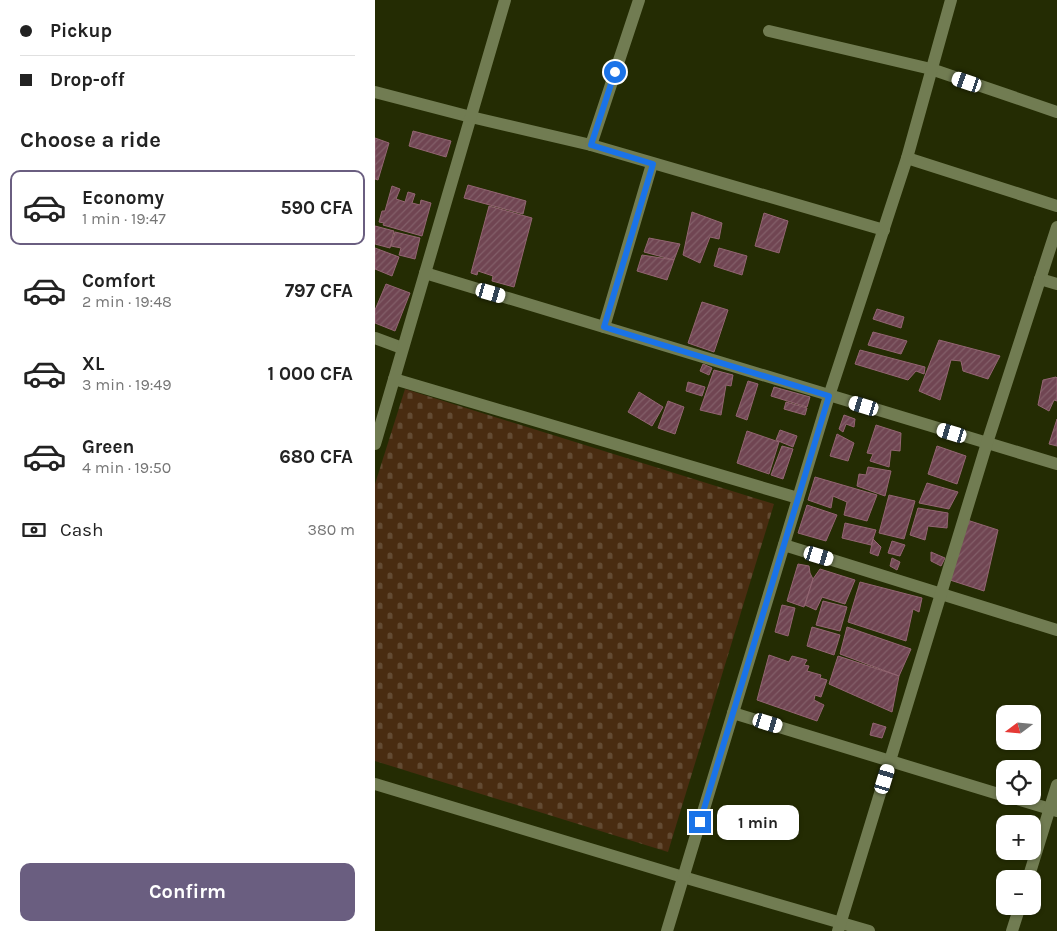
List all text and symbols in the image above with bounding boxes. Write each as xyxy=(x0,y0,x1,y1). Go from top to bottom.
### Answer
text: Pickup xyxy=(50,20,112,42)
route start xyxy=(604,61,626,83)
text: Drop-off xyxy=(50,69,125,91)
car xyxy=(950,70,983,94)
text: Choose a ride xyxy=(20,127,161,153)
icon: car xyxy=(22,185,67,230)
text: Economy xyxy=(82,187,164,209)
text: 590 CFA xyxy=(280,197,353,219)
text: 1 min · 19:47 xyxy=(82,209,166,228)
icon: car xyxy=(22,268,67,313)
text: Comfort xyxy=(82,270,156,292)
text: 797 CFA xyxy=(285,280,353,302)
car xyxy=(474,282,507,304)
text: 2 min · 19:48 xyxy=(82,292,172,311)
icon: car xyxy=(22,351,67,396)
text: XL xyxy=(82,353,104,375)
text: 1 000 CFA xyxy=(267,363,353,385)
text: 3 min · 19:49 xyxy=(82,375,172,394)
car xyxy=(847,394,880,418)
car xyxy=(935,421,968,445)
icon: car xyxy=(22,434,67,479)
text: Green xyxy=(82,436,134,458)
text: 680 CFA xyxy=(279,446,353,468)
text: 4 min · 19:50 xyxy=(82,458,171,477)
icon: cash xyxy=(20,516,48,544)
text: Cash xyxy=(60,519,104,541)
text: 380 m xyxy=(307,520,355,539)
car xyxy=(802,544,835,568)
north arrow xyxy=(996,705,1041,750)
map controls xyxy=(996,705,1041,915)
car xyxy=(751,711,784,735)
button: locate xyxy=(996,760,1041,805)
car xyxy=(873,762,896,796)
callout: 1 min xyxy=(717,804,800,840)
route end xyxy=(689,811,711,833)
text: 1 min xyxy=(738,813,778,832)
button: + xyxy=(996,815,1041,860)
button: Confirm xyxy=(20,863,355,921)
button: − xyxy=(996,870,1041,915)

